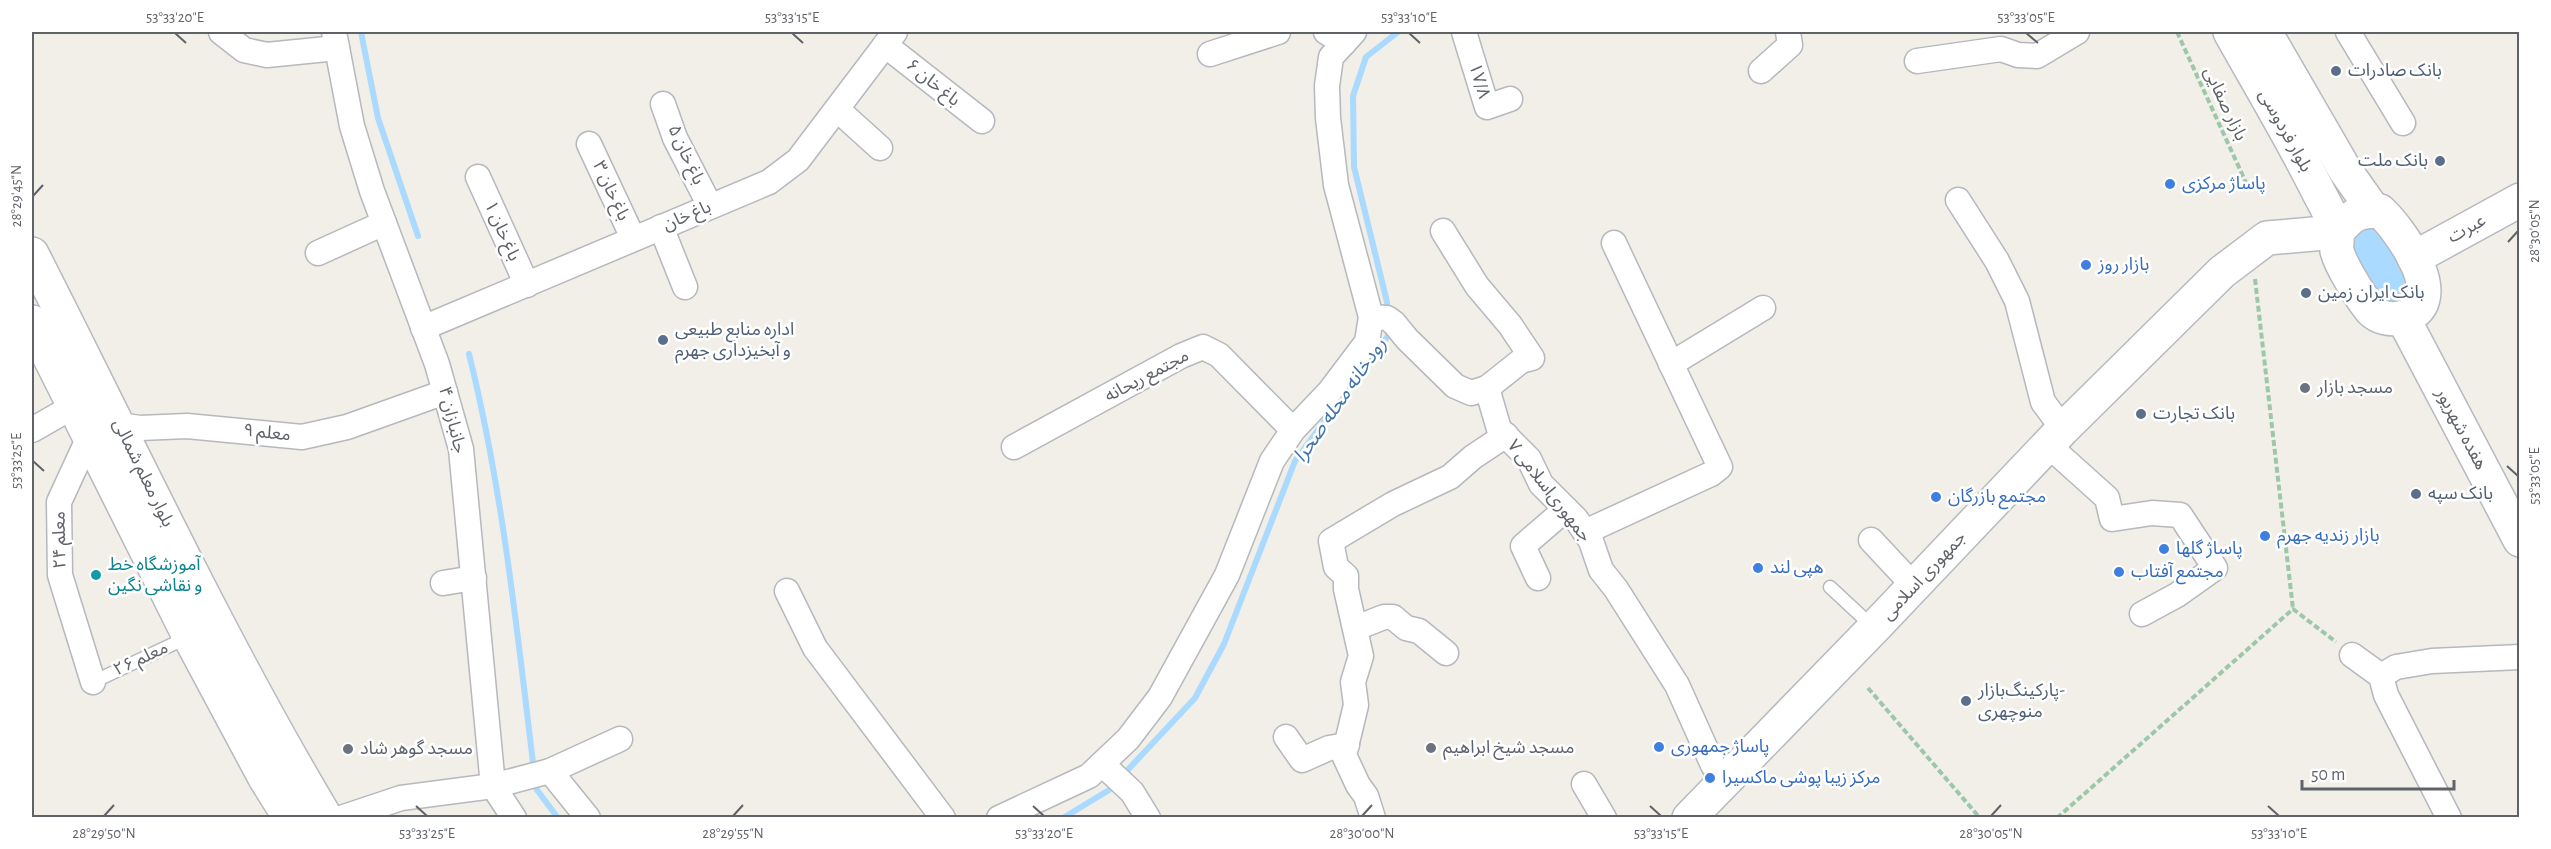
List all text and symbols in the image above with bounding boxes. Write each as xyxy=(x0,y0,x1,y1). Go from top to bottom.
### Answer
text: 53°33'20"E xyxy=(146,10,204,25)
text: 53°33'15"E xyxy=(765,10,819,25)
text: 53°33'10"E xyxy=(1381,10,1437,25)
text: 53°33'05"E xyxy=(1997,10,2055,25)
street label: باغ خان ۶ xyxy=(900,56,963,113)
street label: ۱۷/۸ xyxy=(1465,61,1493,101)
place label: بانک صادرات xyxy=(2348,62,2442,81)
street label: بازار صفایی xyxy=(2199,64,2250,144)
marker: بانک صادرات xyxy=(2329,64,2343,78)
street label: بلوار فردوسی xyxy=(2254,87,2315,176)
street label: باغ خان ۵ xyxy=(661,122,708,189)
place label: بانک ملت xyxy=(2358,152,2428,170)
marker: بانک ملت xyxy=(2433,154,2447,168)
street label: باغ خان ۳ xyxy=(586,158,633,225)
text: 28°29'45"N xyxy=(9,165,24,227)
place label: پاساژ مرکزی xyxy=(2182,175,2266,194)
marker: پاساژ مرکزی xyxy=(2163,177,2177,191)
street label: باغ خان ۱ xyxy=(477,198,523,265)
street label: باغ خان xyxy=(660,198,715,238)
text: 28°30'05"N xyxy=(2527,199,2542,263)
street label: عبرت xyxy=(2445,211,2489,247)
place label: بازار روز xyxy=(2097,256,2149,275)
marker: بازار روز xyxy=(2079,258,2093,272)
place label: بانک ایران زمین xyxy=(2318,284,2425,303)
marker: بانک ایران زمین xyxy=(2299,286,2313,300)
place label: اداره منابع طبیعی و آبخیزداری جهرم xyxy=(675,321,794,364)
marker: اداره منابع طبیعی و آبخیزداری جهرم xyxy=(656,333,670,347)
water label: رودخانه محله صحرا xyxy=(1290,334,1391,466)
street label: مجتمع ریحانه xyxy=(1102,346,1194,409)
place label: مسجد بازار xyxy=(2316,379,2393,398)
marker: مسجد بازار xyxy=(2298,381,2312,395)
street label: هفده شهریور xyxy=(2431,384,2490,473)
street label: جانبازان ۴ xyxy=(434,385,469,455)
place label: بانک تجارت xyxy=(2153,405,2235,424)
marker: بانک تجارت xyxy=(2134,407,2148,421)
street label: بلوار معلم شمالی xyxy=(106,416,177,531)
street label: معلم ۹ xyxy=(242,422,292,447)
text: 53°33'25"E xyxy=(9,433,24,489)
street label: جمهوری‌اسلامی ۷ xyxy=(1503,437,1594,546)
text: 53°33'05"E xyxy=(2527,447,2542,505)
place label: بانک سپه xyxy=(2428,485,2493,504)
place label: مجتمع بازرگان xyxy=(1948,487,2046,510)
marker: بانک سپه xyxy=(2409,487,2423,501)
marker: مجتمع بازرگان xyxy=(1929,490,1943,504)
street label: معلم ۲۴ xyxy=(50,511,73,569)
place label: بازار زندیه جهرم xyxy=(2277,527,2380,549)
street label: جمهوری اسلامی xyxy=(1879,528,1970,624)
marker: بازار زندیه جهرم xyxy=(2258,529,2272,543)
place label: پاساژ گلها xyxy=(2176,539,2243,559)
marker: پاساژ گلها xyxy=(2157,542,2171,556)
place label: آموزشگاه خط و نقاشی نگین xyxy=(108,555,202,596)
place label: هپی لند xyxy=(1770,559,1824,578)
marker: هپی لند xyxy=(1751,561,1765,575)
place label: مجتمع آفتاب xyxy=(2131,562,2224,585)
marker: مجتمع آفتاب xyxy=(2112,565,2126,579)
marker: آموزشگاه خط و نقاشی نگین xyxy=(89,568,103,582)
street label: معلم ۲۶ xyxy=(111,639,172,682)
place label: پارکینگ‌بازار- منوچهری xyxy=(1977,681,2065,722)
marker: پارکینگ‌بازار- منوچهری xyxy=(1959,694,1973,708)
place label: پاساژ جمهوری xyxy=(1671,738,1769,757)
place label: مسجد گوهر شاد xyxy=(360,739,473,759)
place label: مسجد شیخ ابراهیم xyxy=(1443,739,1575,760)
marker: پاساژ جمهوری xyxy=(1652,740,1666,754)
marker: مسجد شیخ ابراهیم xyxy=(1424,741,1438,755)
marker: مسجد گوهر شاد xyxy=(341,742,355,756)
scale bar xyxy=(2302,753,2454,791)
text: 50 m xyxy=(2311,766,2345,784)
place label: مرکز زیبا پوشی ماکسیرا xyxy=(1722,769,1881,788)
marker: مرکز زیبا پوشی ماکسیرا xyxy=(1703,771,1717,785)
text: 28°29'50"N xyxy=(72,826,136,841)
text: 53°33'25"E xyxy=(399,826,455,841)
text: 28°29'55"N xyxy=(702,826,764,841)
text: 53°33'20"E xyxy=(1015,826,1073,841)
text: 28°30'00"N xyxy=(1329,826,1395,841)
text: 53°33'15"E xyxy=(1634,826,1688,841)
text: 28°30'05"N xyxy=(1959,826,2023,841)
text: 53°33'10"E xyxy=(2251,826,2307,841)

